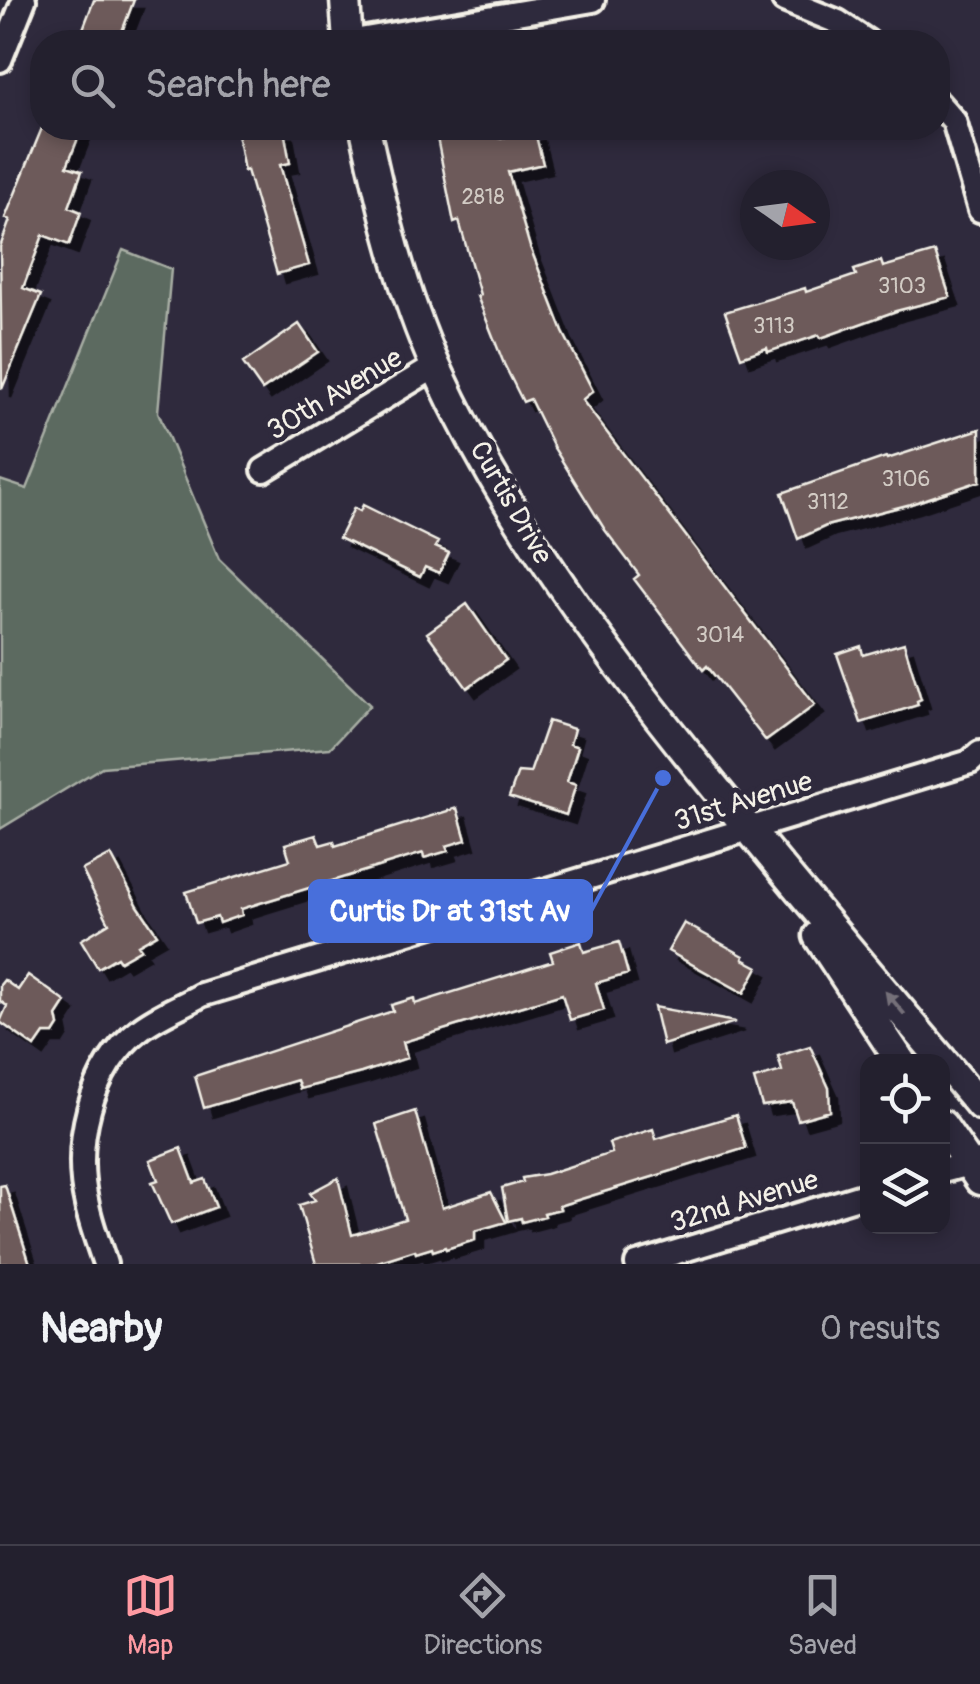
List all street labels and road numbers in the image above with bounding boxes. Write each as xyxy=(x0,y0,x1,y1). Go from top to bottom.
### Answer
street label: 30th Avenue xyxy=(261,340,409,448)
street label: Curtis Drive xyxy=(462,435,560,571)
street label: 31st Avenue xyxy=(670,764,817,839)
street label: 32nd Avenue xyxy=(666,1162,823,1241)

